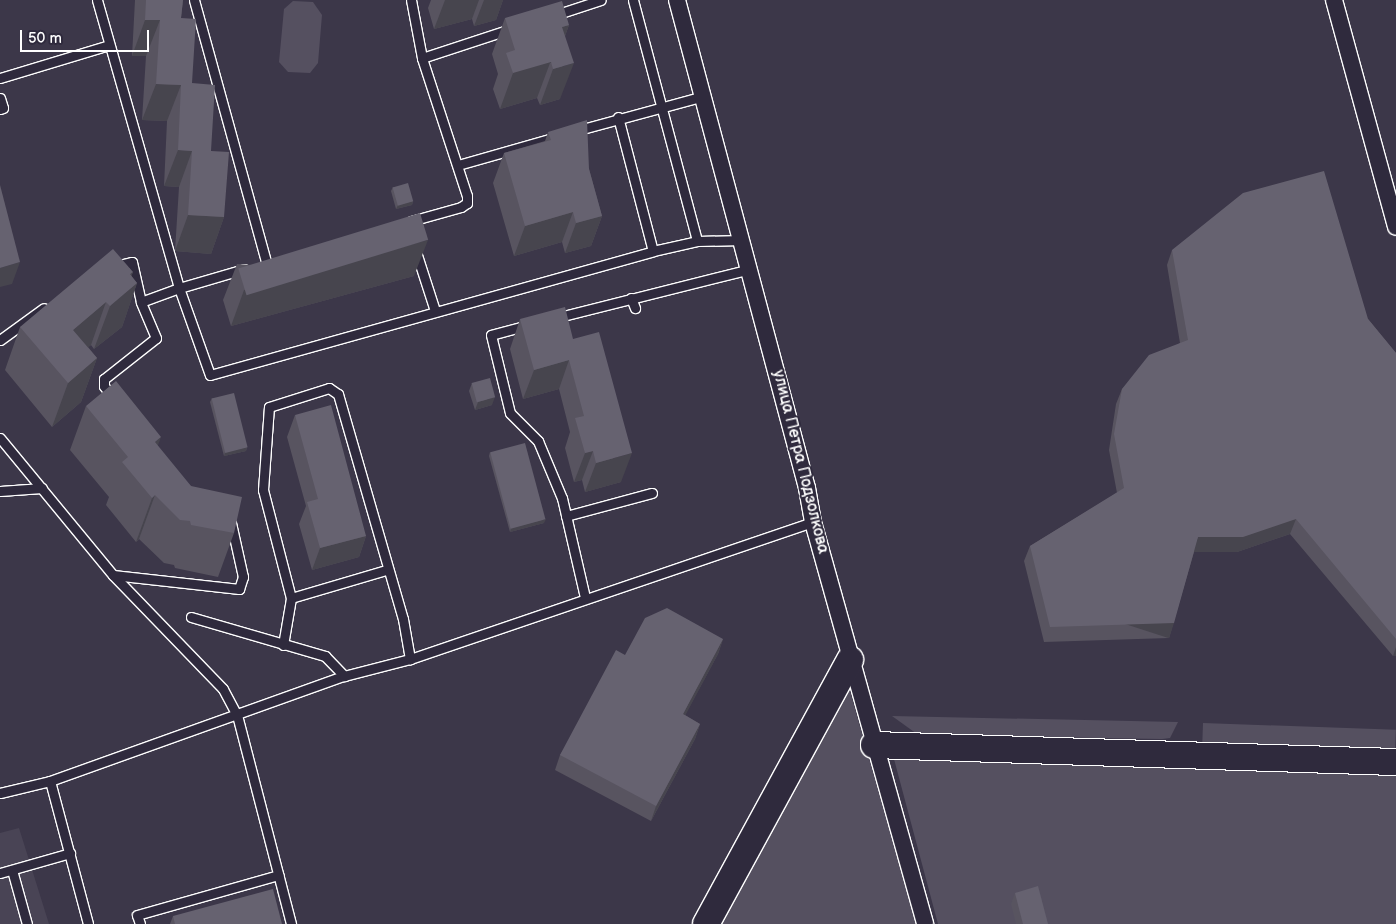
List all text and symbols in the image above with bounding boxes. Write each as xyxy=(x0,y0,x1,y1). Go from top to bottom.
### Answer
scale bar xyxy=(22,20,151,52)
text: 50 m xyxy=(28,29,62,48)
street label: улица Петра Подзолкова xyxy=(768,368,832,556)

